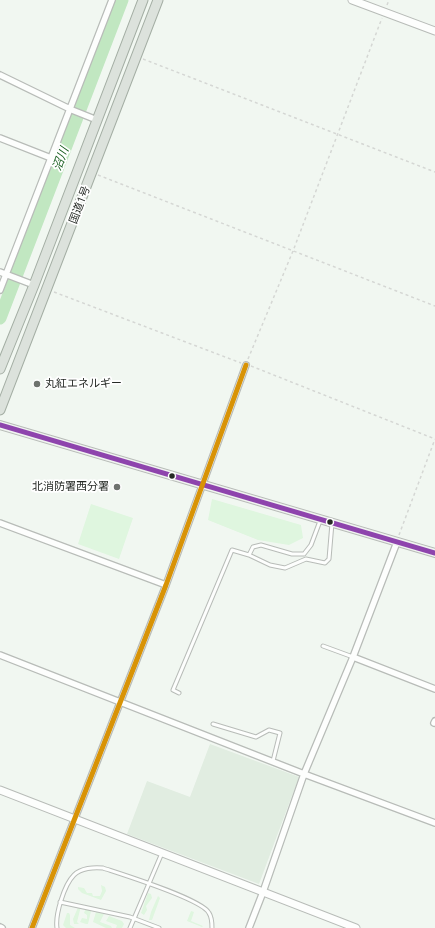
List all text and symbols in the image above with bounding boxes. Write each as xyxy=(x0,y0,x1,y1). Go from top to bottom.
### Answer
water label: 沼川 xyxy=(50,145,72,173)
street label: 国道1号 xyxy=(67,184,93,226)
place label: 丸紅エネルギー xyxy=(45,377,122,391)
marker: 丸紅エネルギー xyxy=(32,379,42,389)
unlabelled marker xyxy=(167,471,177,481)
place label: 北消防署西分署 xyxy=(32,480,109,494)
marker: 北消防署西分署 xyxy=(112,482,122,492)
unlabelled marker xyxy=(325,517,335,527)

